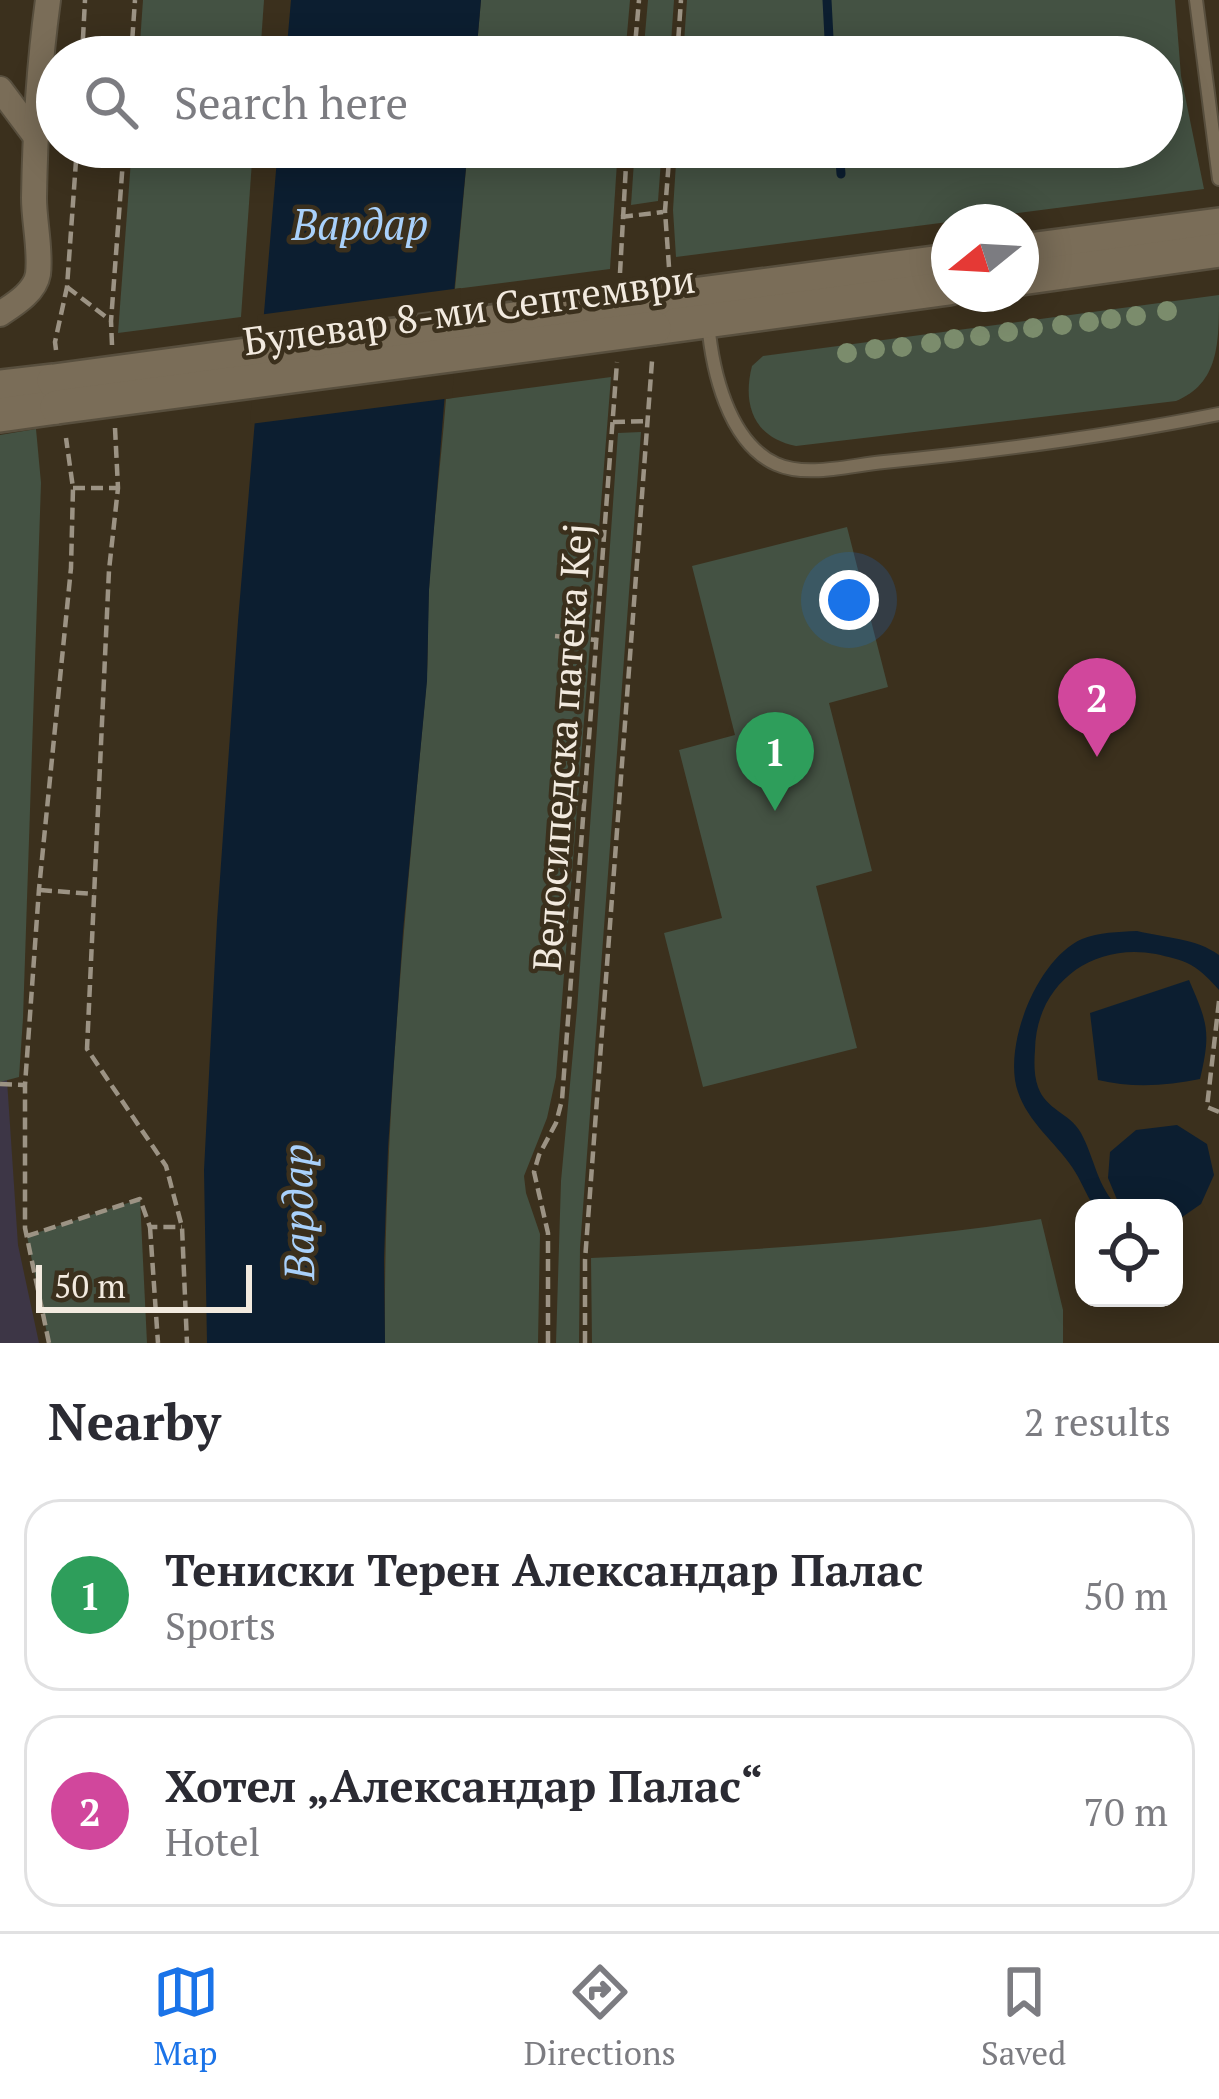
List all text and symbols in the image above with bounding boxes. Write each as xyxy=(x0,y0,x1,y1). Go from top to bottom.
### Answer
search box xyxy=(36,36,1183,168)
icon: search xyxy=(78,69,144,135)
text: Search here xyxy=(174,72,408,132)
water label: Вардар xyxy=(291,195,428,251)
north arrow xyxy=(931,204,1039,312)
street label: Булевар 8-ми Септември xyxy=(240,252,698,366)
street label: Велосипедска патека Кеј xyxy=(519,521,603,972)
your location xyxy=(819,570,879,630)
pin: 2 xyxy=(1058,658,1136,757)
pin: 1 xyxy=(736,712,814,811)
water label: Вардар xyxy=(268,1143,326,1282)
map controls xyxy=(1075,1199,1183,1307)
button: locate xyxy=(1075,1199,1183,1307)
scale bar xyxy=(36,1259,252,1312)
text: 50 m xyxy=(54,1264,126,1307)
text: Nearby xyxy=(48,1387,221,1455)
text: 2 results xyxy=(1024,1395,1171,1447)
text: Тениски Терен Александар Палас xyxy=(165,1539,923,1599)
text: 1 xyxy=(79,1569,101,1621)
text: 50 m xyxy=(1083,1569,1168,1621)
text: Sports xyxy=(165,1599,276,1651)
text: Хотел „Александар Палас“ xyxy=(165,1755,763,1815)
text: 2 xyxy=(79,1785,101,1837)
text: 70 m xyxy=(1083,1785,1168,1837)
text: Hotel xyxy=(165,1815,260,1867)
tab: Map xyxy=(153,1959,219,2074)
tab: Directions xyxy=(524,1959,676,2074)
tab: Saved xyxy=(981,1959,1066,2074)

